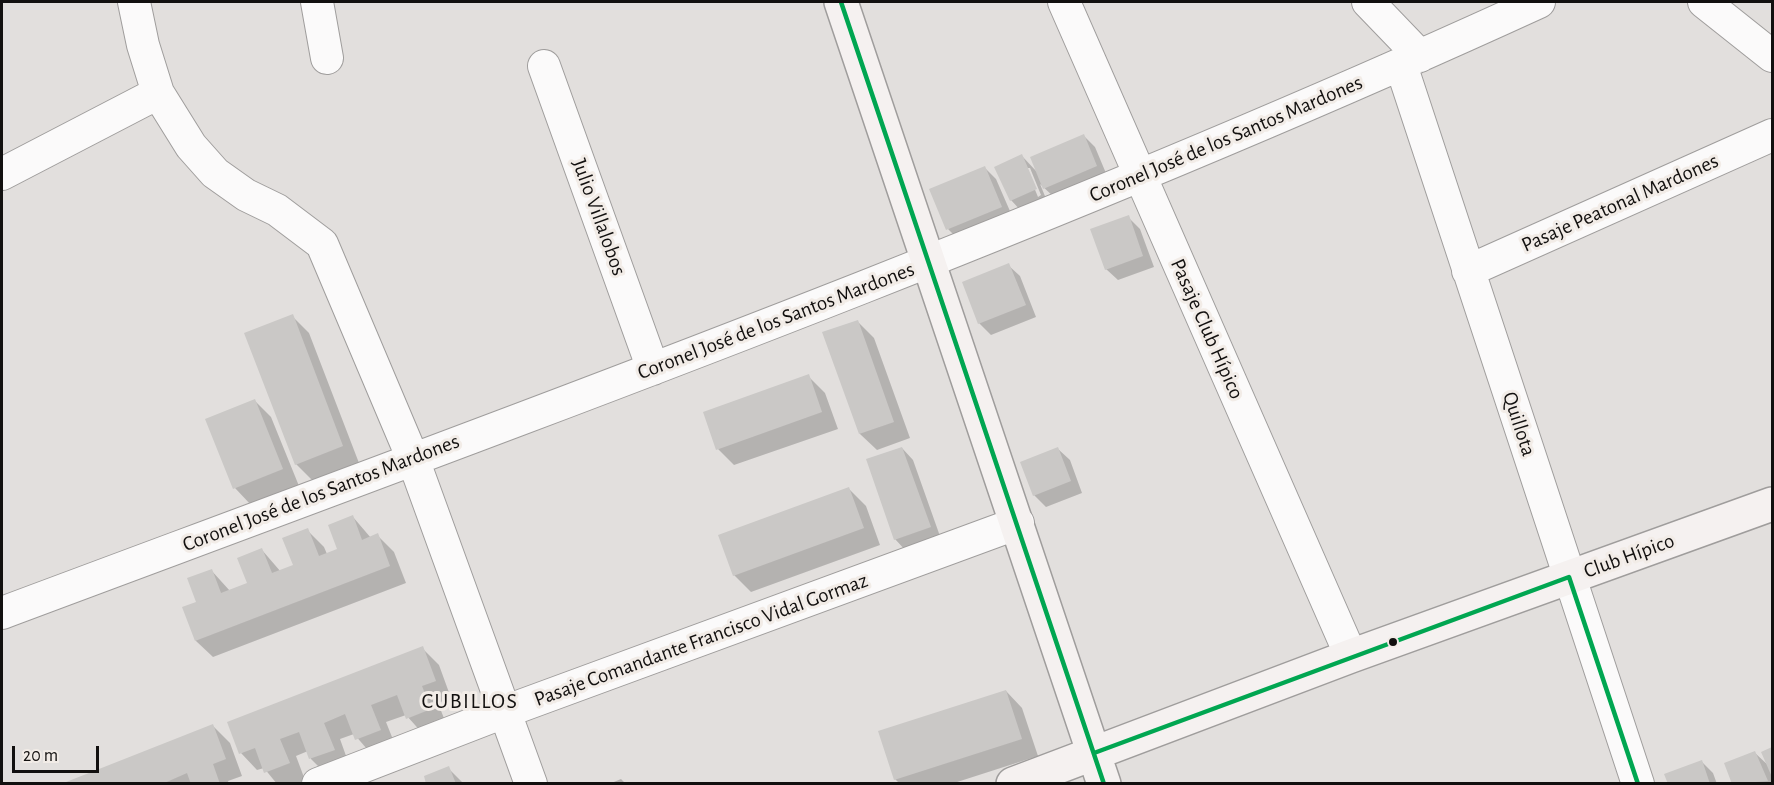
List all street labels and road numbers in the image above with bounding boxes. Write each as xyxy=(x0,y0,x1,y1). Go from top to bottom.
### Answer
street label: Coronel José de los Santos Mardones xyxy=(1086,70,1366,208)
street label: Pasaje Peatonal Mardones xyxy=(1517,148,1723,258)
street label: Julio Villalobos xyxy=(566,155,632,279)
street label: Pasaje Club Hípico xyxy=(1165,255,1249,403)
street label: Coronel José de los Santos Mardones xyxy=(634,256,918,386)
street label: Quillota xyxy=(1497,389,1541,459)
street label: Coronel José de los Santos Mardones xyxy=(179,428,463,558)
street label: Club Hípico xyxy=(1580,528,1678,584)
street label: Pasaje Comandante Francisco Vidal Gormaz xyxy=(531,568,871,712)

